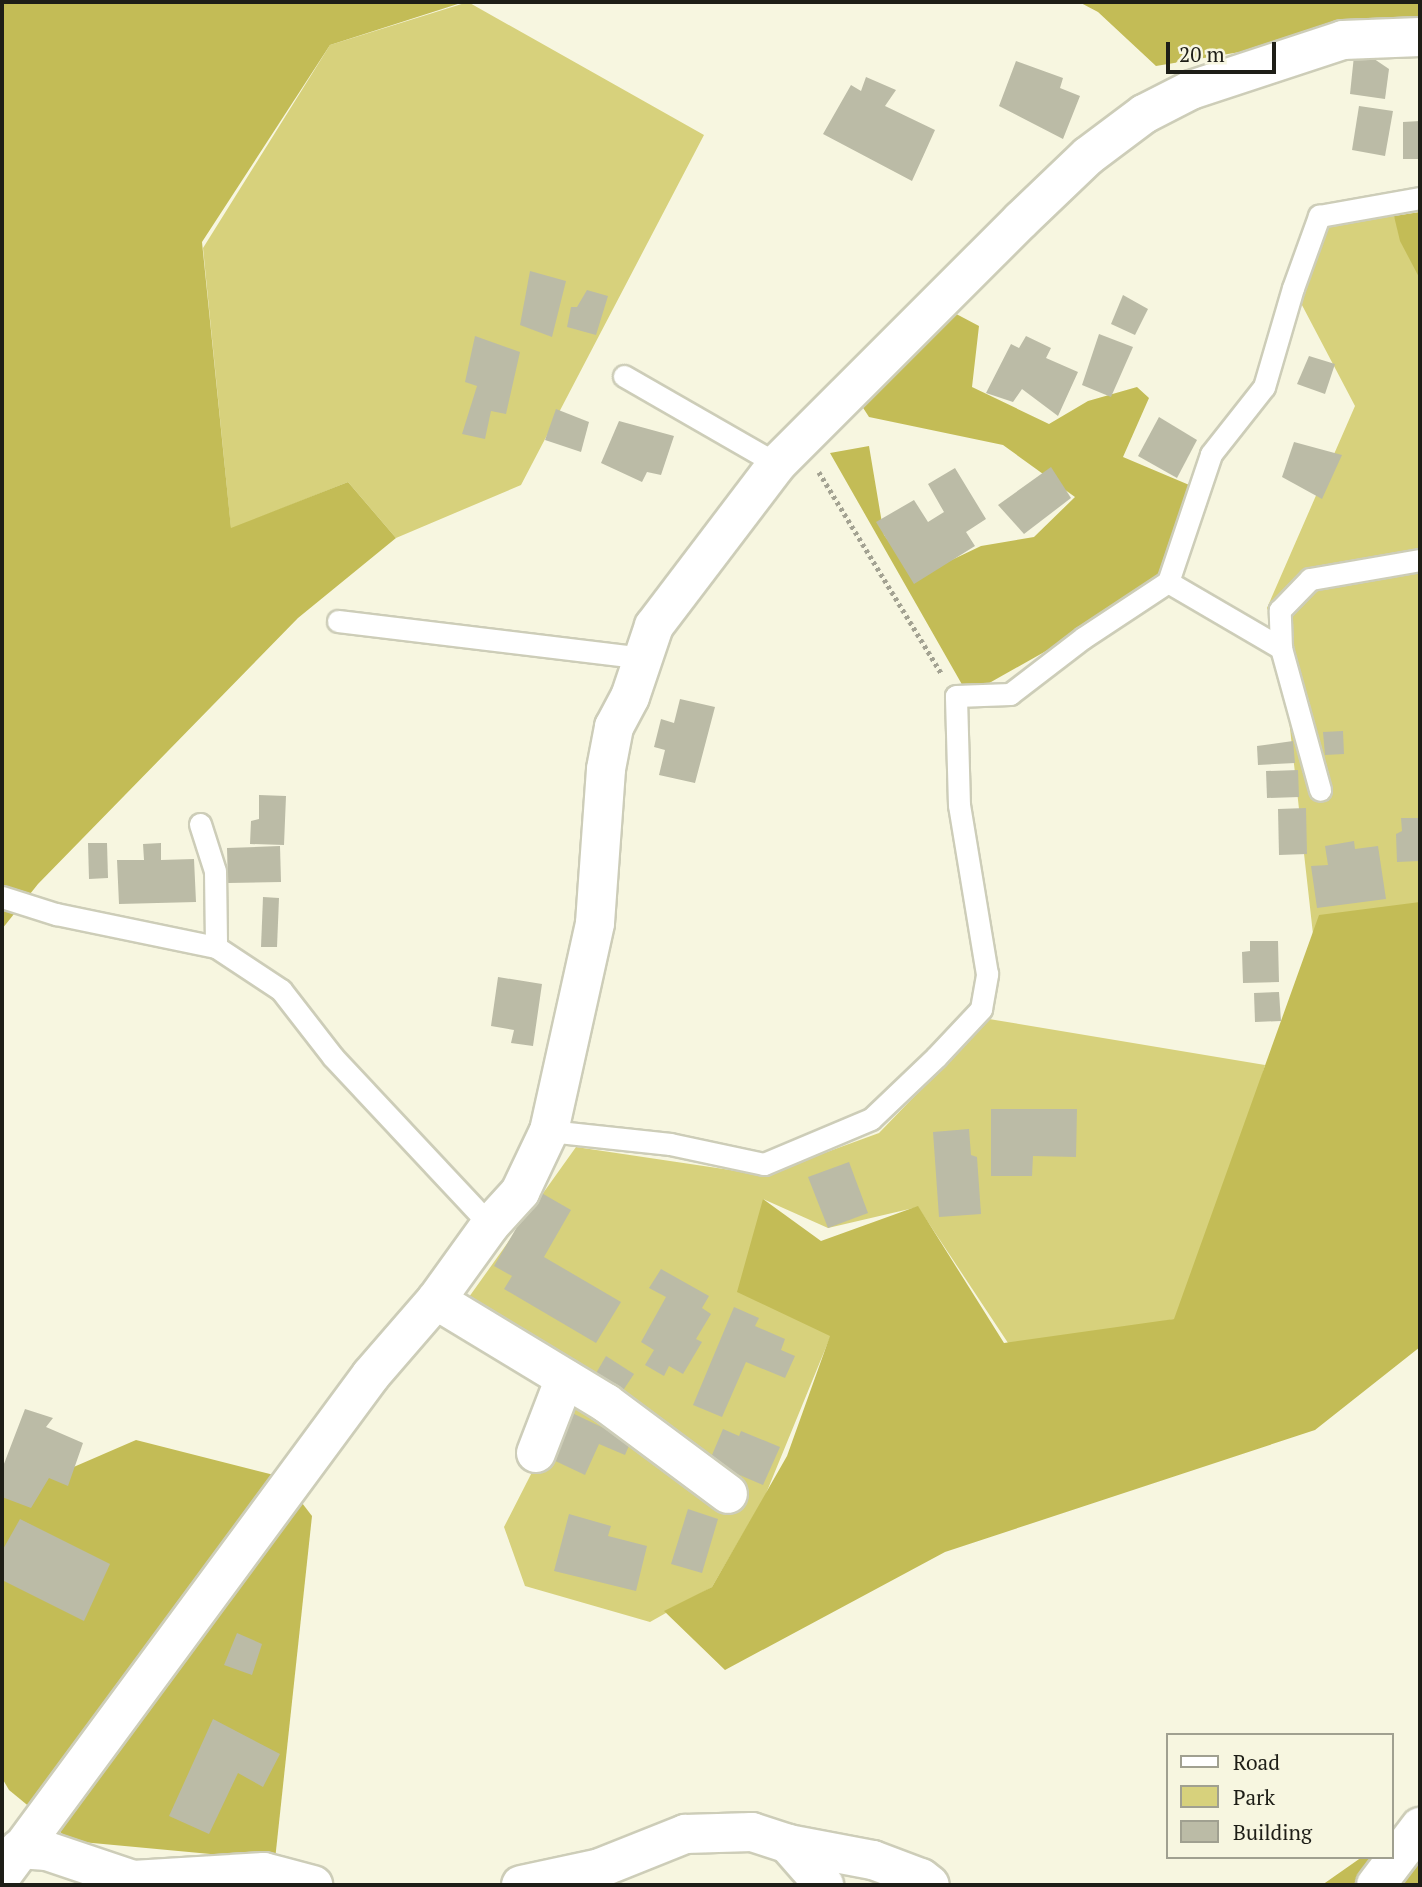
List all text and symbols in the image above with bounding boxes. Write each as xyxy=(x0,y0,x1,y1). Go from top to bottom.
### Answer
scale bar xyxy=(1170,28,1280,72)
text: 20 m xyxy=(1179,40,1225,68)
legend xyxy=(1166,1733,1394,1859)
text: Road xyxy=(1233,1748,1280,1776)
text: Park xyxy=(1233,1783,1275,1811)
text: Building xyxy=(1233,1818,1312,1846)

